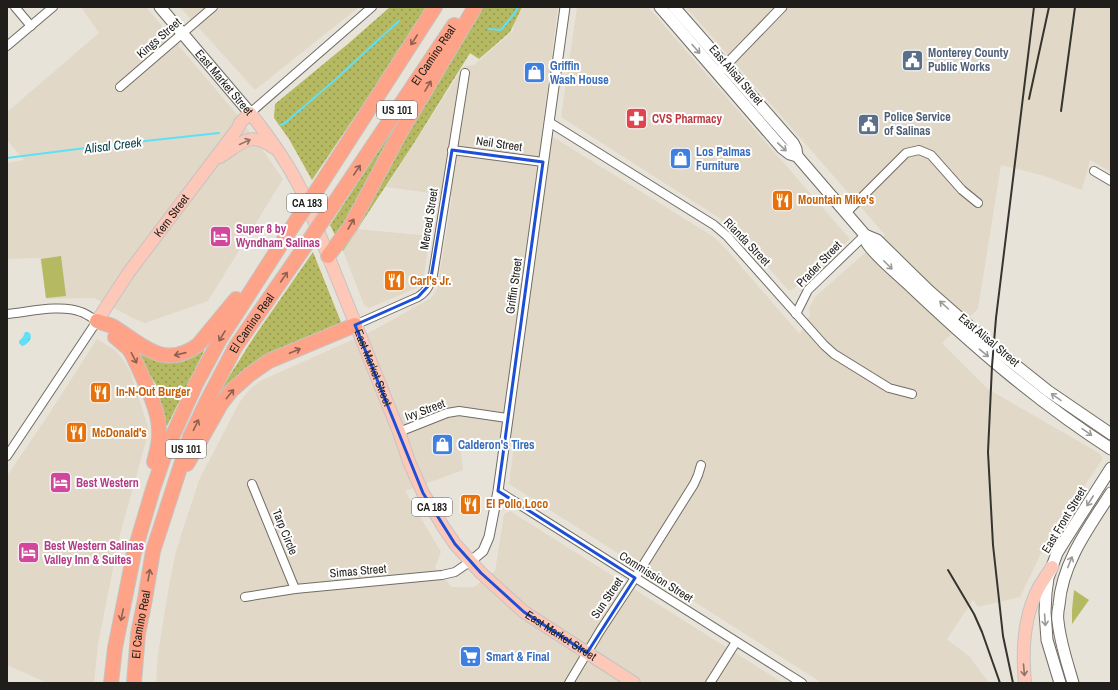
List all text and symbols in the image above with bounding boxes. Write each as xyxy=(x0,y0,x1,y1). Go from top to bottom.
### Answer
street label: Kings Street xyxy=(133,14,185,62)
street label: El Camino Real xyxy=(408,22,459,89)
one-way arrow xyxy=(410,34,418,45)
street label: East Alisal Street xyxy=(705,41,767,109)
one-way arrow xyxy=(692,44,701,54)
place label: Monterey County Public Works xyxy=(928,45,1009,75)
street label: East Market Street xyxy=(192,46,257,119)
public building icon: Monterey County Public Works xyxy=(900,47,926,73)
place label: Griffin Wash House xyxy=(550,58,609,88)
shop icon: Griffin Wash House xyxy=(522,60,548,86)
one-way arrow xyxy=(424,81,432,92)
road number: US 101 xyxy=(377,101,417,119)
pharmacy icon: CVS Pharmacy xyxy=(624,106,650,132)
place label: Police Service of Salinas xyxy=(884,109,951,139)
place label: CVS Pharmacy xyxy=(652,111,723,127)
public building icon: Police Service of Salinas xyxy=(856,111,882,137)
water label: Alisal Creek xyxy=(83,133,143,158)
street label: Neil Street xyxy=(475,133,523,155)
one-way arrow xyxy=(239,138,251,145)
one-way arrow xyxy=(777,142,787,151)
place label: Los Palmas Furniture xyxy=(696,144,751,174)
shop icon: Los Palmas Furniture xyxy=(667,146,693,172)
one-way arrow xyxy=(353,164,361,175)
street label: Merced Street xyxy=(416,187,442,251)
restaurant icon: Mountain Mike's xyxy=(770,187,796,213)
street label: Kern Street xyxy=(150,191,193,241)
place label: Mountain Mike's xyxy=(798,192,875,208)
road number: CA 183 xyxy=(287,194,327,212)
street label: Rianda Street xyxy=(720,215,774,270)
one-way arrow xyxy=(347,218,355,230)
place label: Super 8 by Wyndham Salinas xyxy=(236,221,321,251)
hotel icon: Super 8 by Wyndham Salinas xyxy=(207,223,233,249)
street label: Prader Street xyxy=(793,237,845,291)
street label: Griffin Street xyxy=(502,257,526,315)
one-way arrow xyxy=(883,260,893,270)
restaurant icon: Carl's Jr. xyxy=(382,268,408,294)
one-way arrow xyxy=(280,272,288,283)
place label: Carl's Jr. xyxy=(410,273,451,289)
street label: El Camino Real xyxy=(226,290,278,356)
one-way arrow xyxy=(939,301,950,310)
street label: East Alisal Street xyxy=(955,310,1023,370)
street label: East Market Street xyxy=(350,327,396,409)
one-way arrow xyxy=(217,330,225,342)
one-way arrow xyxy=(288,346,300,354)
one-way arrow xyxy=(978,349,989,358)
one-way arrow xyxy=(173,350,186,358)
one-way arrow xyxy=(131,352,138,364)
restaurant icon: In-N-Out Burger xyxy=(87,379,113,405)
place label: In-N-Out Burger xyxy=(116,384,191,400)
one-way arrow xyxy=(225,388,234,399)
one-way arrow xyxy=(1050,393,1061,401)
street label: Ivy Street xyxy=(403,395,448,425)
one-way arrow xyxy=(193,419,200,431)
restaurant icon: McDonald's xyxy=(63,420,89,446)
place label: McDonald's xyxy=(92,425,147,441)
one-way arrow xyxy=(1081,428,1092,436)
shop icon: Calderon's Tires xyxy=(430,432,456,458)
place label: Calderon's Tires xyxy=(458,437,535,453)
road number: US 101 xyxy=(166,440,206,458)
hotel icon: Best Western xyxy=(47,470,73,496)
place label: Best Western xyxy=(76,475,139,491)
street label: East Front Street xyxy=(1038,484,1090,556)
restaurant icon: El Pollo Loco xyxy=(457,491,483,517)
one-way arrow xyxy=(1086,495,1094,506)
place label: El Pollo Loco xyxy=(486,496,548,512)
road number: CA 183 xyxy=(412,498,452,516)
street label: Tarp Circle xyxy=(269,507,301,557)
place label: Best Western Salinas Valley Inn & Suites xyxy=(44,538,144,568)
hotel icon: Best Western Salinas Valley Inn & Suites xyxy=(16,540,42,566)
street label: Commission Street xyxy=(616,548,696,606)
one-way arrow xyxy=(1067,557,1075,569)
street label: Simas Street xyxy=(329,561,387,581)
one-way arrow xyxy=(146,569,154,582)
street label: Sun Street xyxy=(587,574,627,622)
street label: El Camino Real xyxy=(128,589,154,659)
street label: East Market Street xyxy=(522,607,600,665)
one-way arrow xyxy=(117,608,125,621)
one-way arrow xyxy=(1042,613,1049,626)
supermarket icon: Smart & Final xyxy=(458,644,484,670)
place label: Smart & Final xyxy=(486,649,550,665)
one-way arrow xyxy=(1020,663,1027,676)

